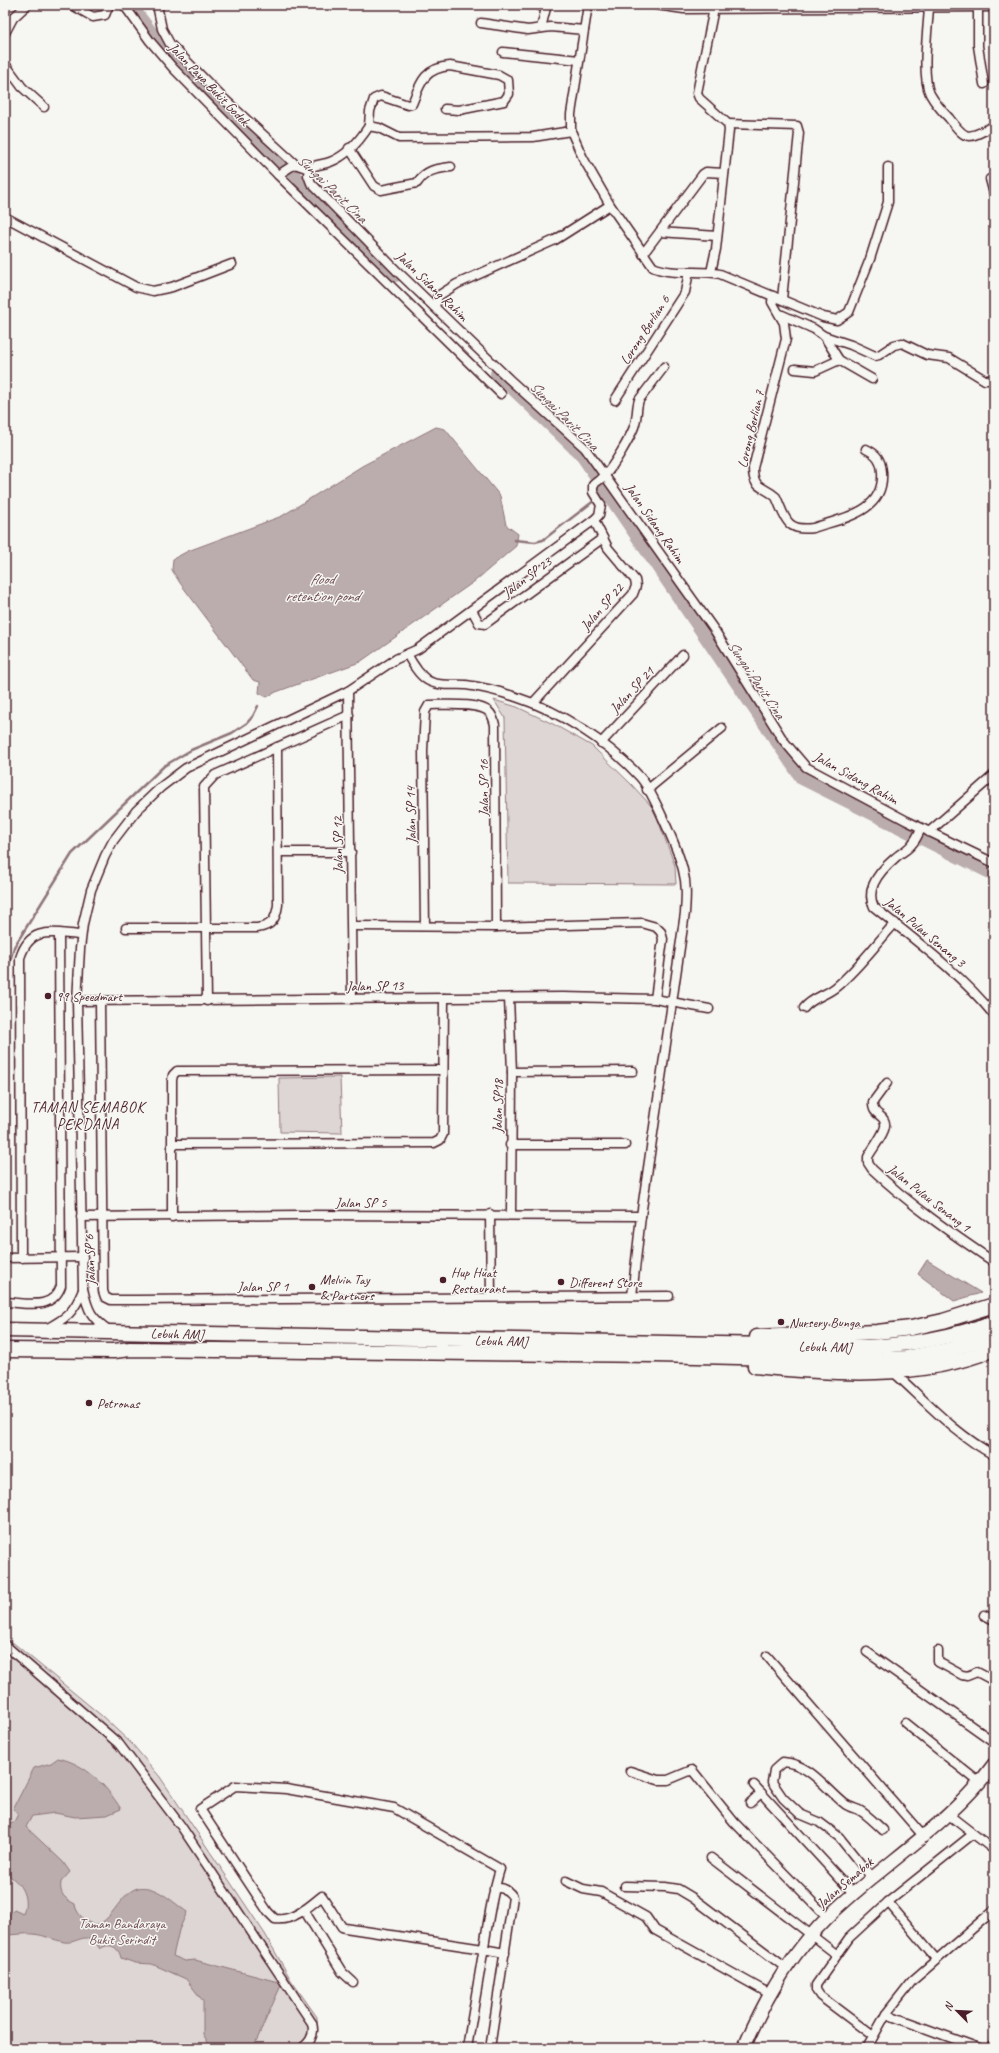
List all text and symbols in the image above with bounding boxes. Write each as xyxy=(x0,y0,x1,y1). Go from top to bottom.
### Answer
street label: Jalan Paya Bukit Godek xyxy=(164,38,254,130)
water label: Sungai Parit Cina xyxy=(293,151,372,228)
street label: Jalan Sidang Rahim xyxy=(392,247,472,325)
street label: Lorong Berlian 6 xyxy=(616,292,674,368)
water label: Sungai Parit Cina xyxy=(525,377,604,456)
street label: Lorong Berlian 7 xyxy=(734,388,768,469)
street label: Jalan Sidang Rahim xyxy=(621,479,689,567)
street label: Jalan SP 23 xyxy=(498,552,556,602)
water label: flood retention pond xyxy=(285,570,364,606)
street label: Jalan SP 22 xyxy=(576,579,628,635)
water label: Sungai Parit Cina xyxy=(723,637,790,724)
street label: Jalan SP 21 xyxy=(606,663,658,717)
street label: Jalan Sidang Rahim xyxy=(810,747,902,809)
street label: Jalan SP 16 xyxy=(475,759,492,818)
street label: Jalan SP 14 xyxy=(402,785,420,845)
street label: Jalan SP 12 xyxy=(329,815,347,875)
street label: Jalan Pulau Senang 3 xyxy=(880,892,970,972)
street label: Jalan SP 13 xyxy=(345,977,405,995)
place label: 99 Speedmart xyxy=(56,988,123,1005)
marker: 99 Speedmart xyxy=(43,991,53,1001)
street label: Jalan SP18 xyxy=(489,1077,507,1134)
district label: TAMAN SEMABOK PERDANA xyxy=(31,1098,147,1134)
street label: Jalan Pulau Senang 1 xyxy=(883,1160,974,1236)
street label: Jalan SP 5 xyxy=(335,1194,387,1211)
street label: Jalan SP 6 xyxy=(81,1234,99,1287)
place label: Hup Huat Restaurant xyxy=(451,1264,507,1297)
place label: Melvin Tay & Partners xyxy=(320,1271,375,1304)
place label: Different Store xyxy=(569,1274,643,1291)
marker: Hup Huat Restaurant xyxy=(438,1275,448,1285)
marker: Different Store xyxy=(556,1277,566,1287)
street label: Jalan SP 1 xyxy=(237,1278,289,1295)
marker: Melvin Tay & Partners xyxy=(307,1282,317,1292)
place label: Nursery Bunga xyxy=(789,1314,861,1331)
marker: Nursery Bunga xyxy=(776,1317,786,1327)
street label: Lebuh AMJ xyxy=(150,1325,206,1343)
street label: Lebuh AMJ xyxy=(474,1332,530,1350)
street label: Lebuh AMJ xyxy=(798,1338,854,1356)
place label: Petronas xyxy=(97,1395,140,1412)
marker: Petronas xyxy=(84,1398,94,1408)
street label: Jalan Semabok xyxy=(812,1853,877,1913)
park label: Taman Bandaraya Bukit Serindit xyxy=(79,1915,166,1948)
north arrow xyxy=(937,1991,977,2031)
text: N xyxy=(940,1999,957,2013)

